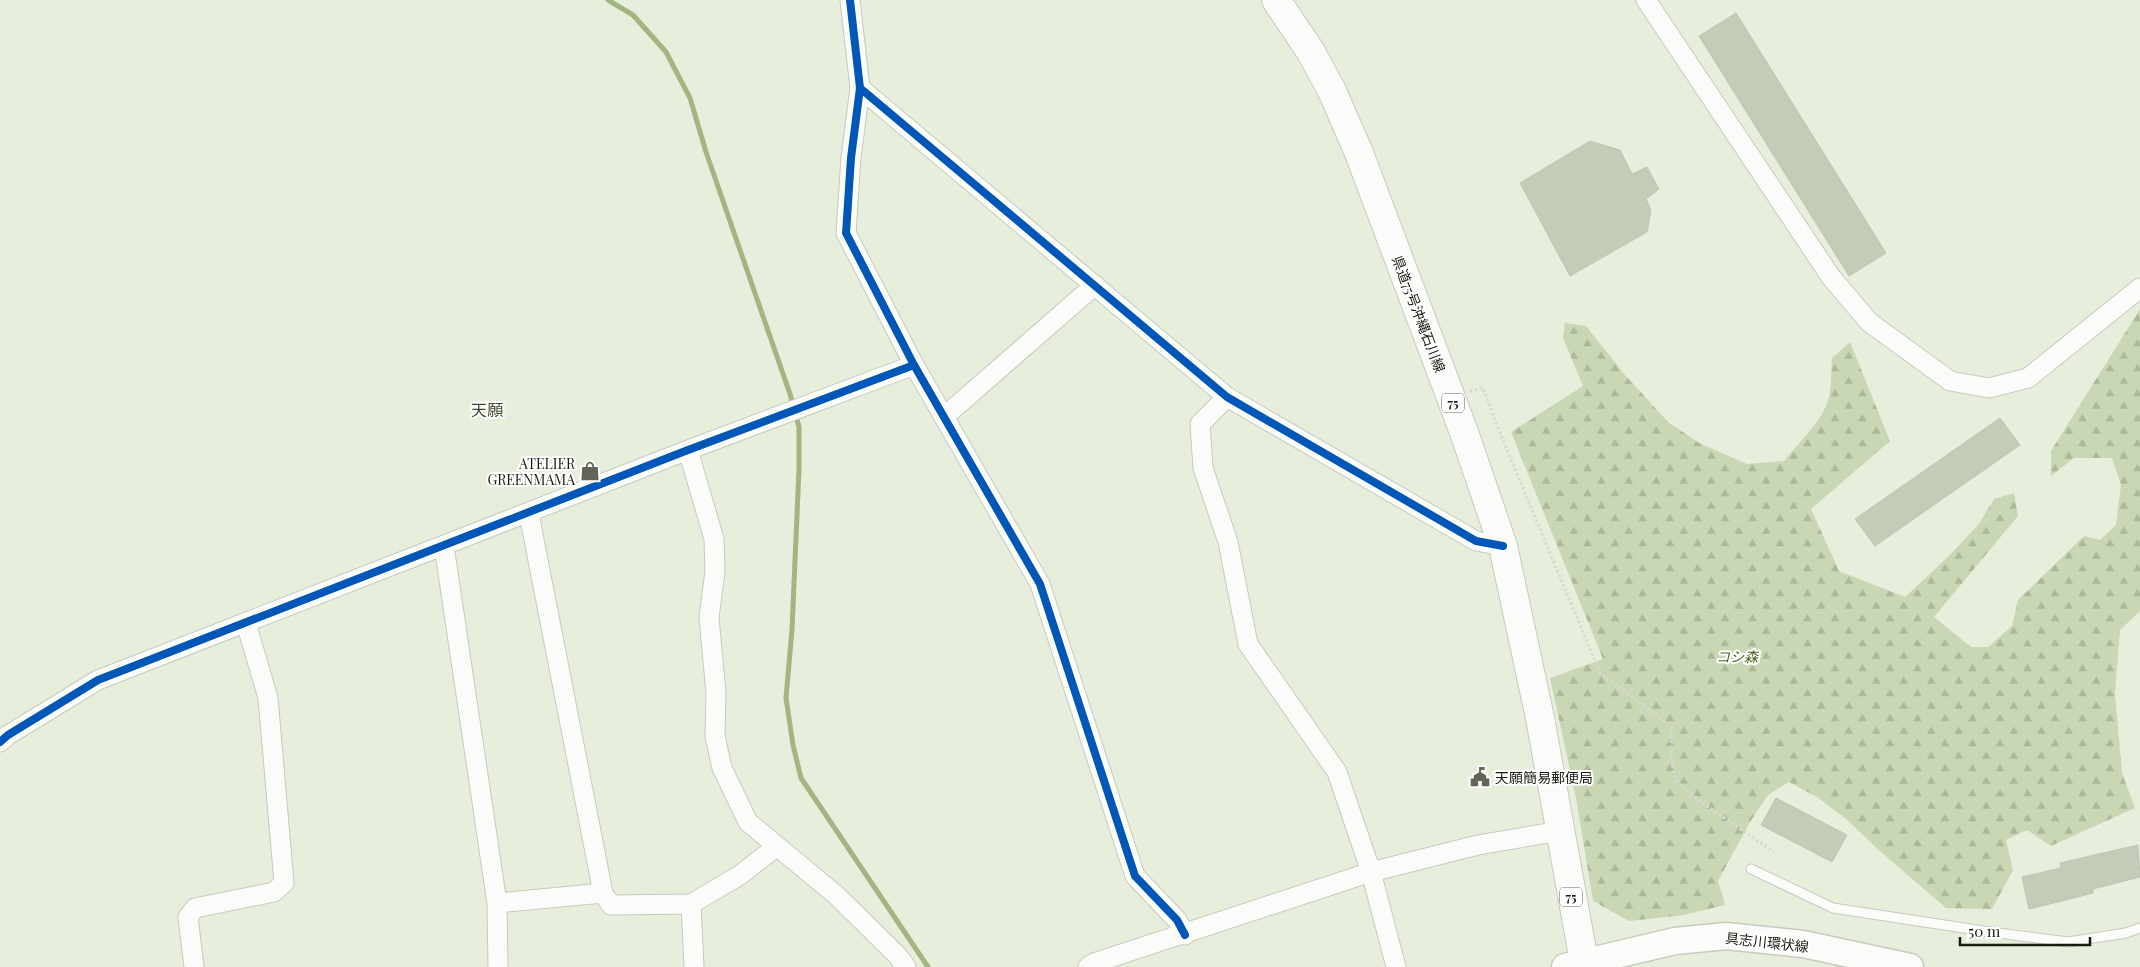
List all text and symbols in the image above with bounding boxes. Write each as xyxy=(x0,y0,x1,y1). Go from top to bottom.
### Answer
street label: 県道75号沖縄石川線 xyxy=(1388,253,1450,375)
road number: 75 xyxy=(1442,393,1464,412)
district label: 天願 xyxy=(471,399,504,420)
place label: ATELIER GREENMAMA xyxy=(487,454,576,489)
shop icon: ATELIER GREENMAMA xyxy=(579,460,601,482)
park label: コシ森 xyxy=(1716,647,1760,666)
public building icon: 天願簡易郵便局 xyxy=(1469,766,1491,788)
place label: 天願簡易郵便局 xyxy=(1495,768,1593,787)
road number: 75 xyxy=(1560,888,1582,906)
scale bar xyxy=(1960,914,2090,946)
text: 50 m xyxy=(1968,921,2001,941)
street label: 具志川環状線 xyxy=(1724,928,1810,956)

